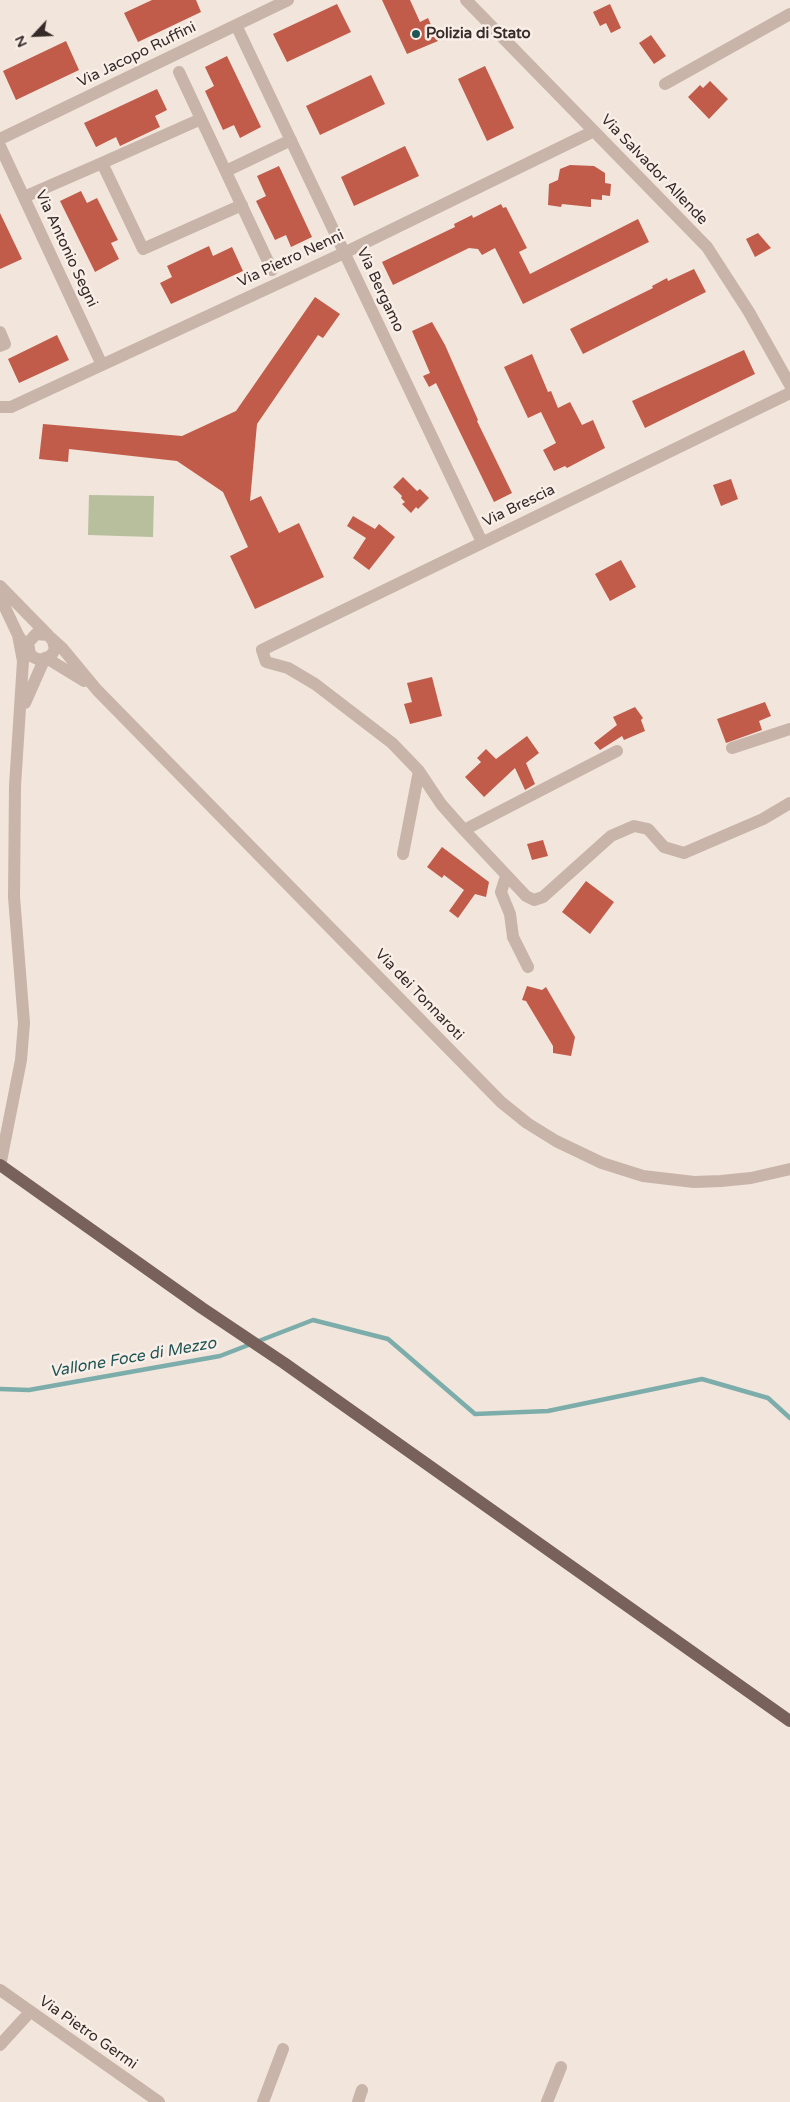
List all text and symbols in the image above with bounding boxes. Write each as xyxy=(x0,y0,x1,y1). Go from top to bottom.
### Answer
north arrow xyxy=(10,10,60,60)
street label: Via Jacopo Ruffini xyxy=(75,19,199,91)
place label: Polizia di Stato xyxy=(426,25,531,43)
marker: Polizia di Stato xyxy=(410,28,422,40)
text: N xyxy=(11,33,31,50)
street label: Via Salvador Allende xyxy=(597,111,711,229)
street label: Via Antonio Segni xyxy=(31,188,101,310)
street label: Via Pietro Nenni xyxy=(235,227,347,291)
street label: Via Bergamo xyxy=(353,245,407,335)
street label: Via Brescia xyxy=(480,481,558,531)
street label: Via dei Tonnaroti xyxy=(371,946,467,1044)
water label: Vallone Foce di Mezzo xyxy=(48,1334,218,1382)
street label: Via Pietro Germi xyxy=(35,1992,141,2074)

